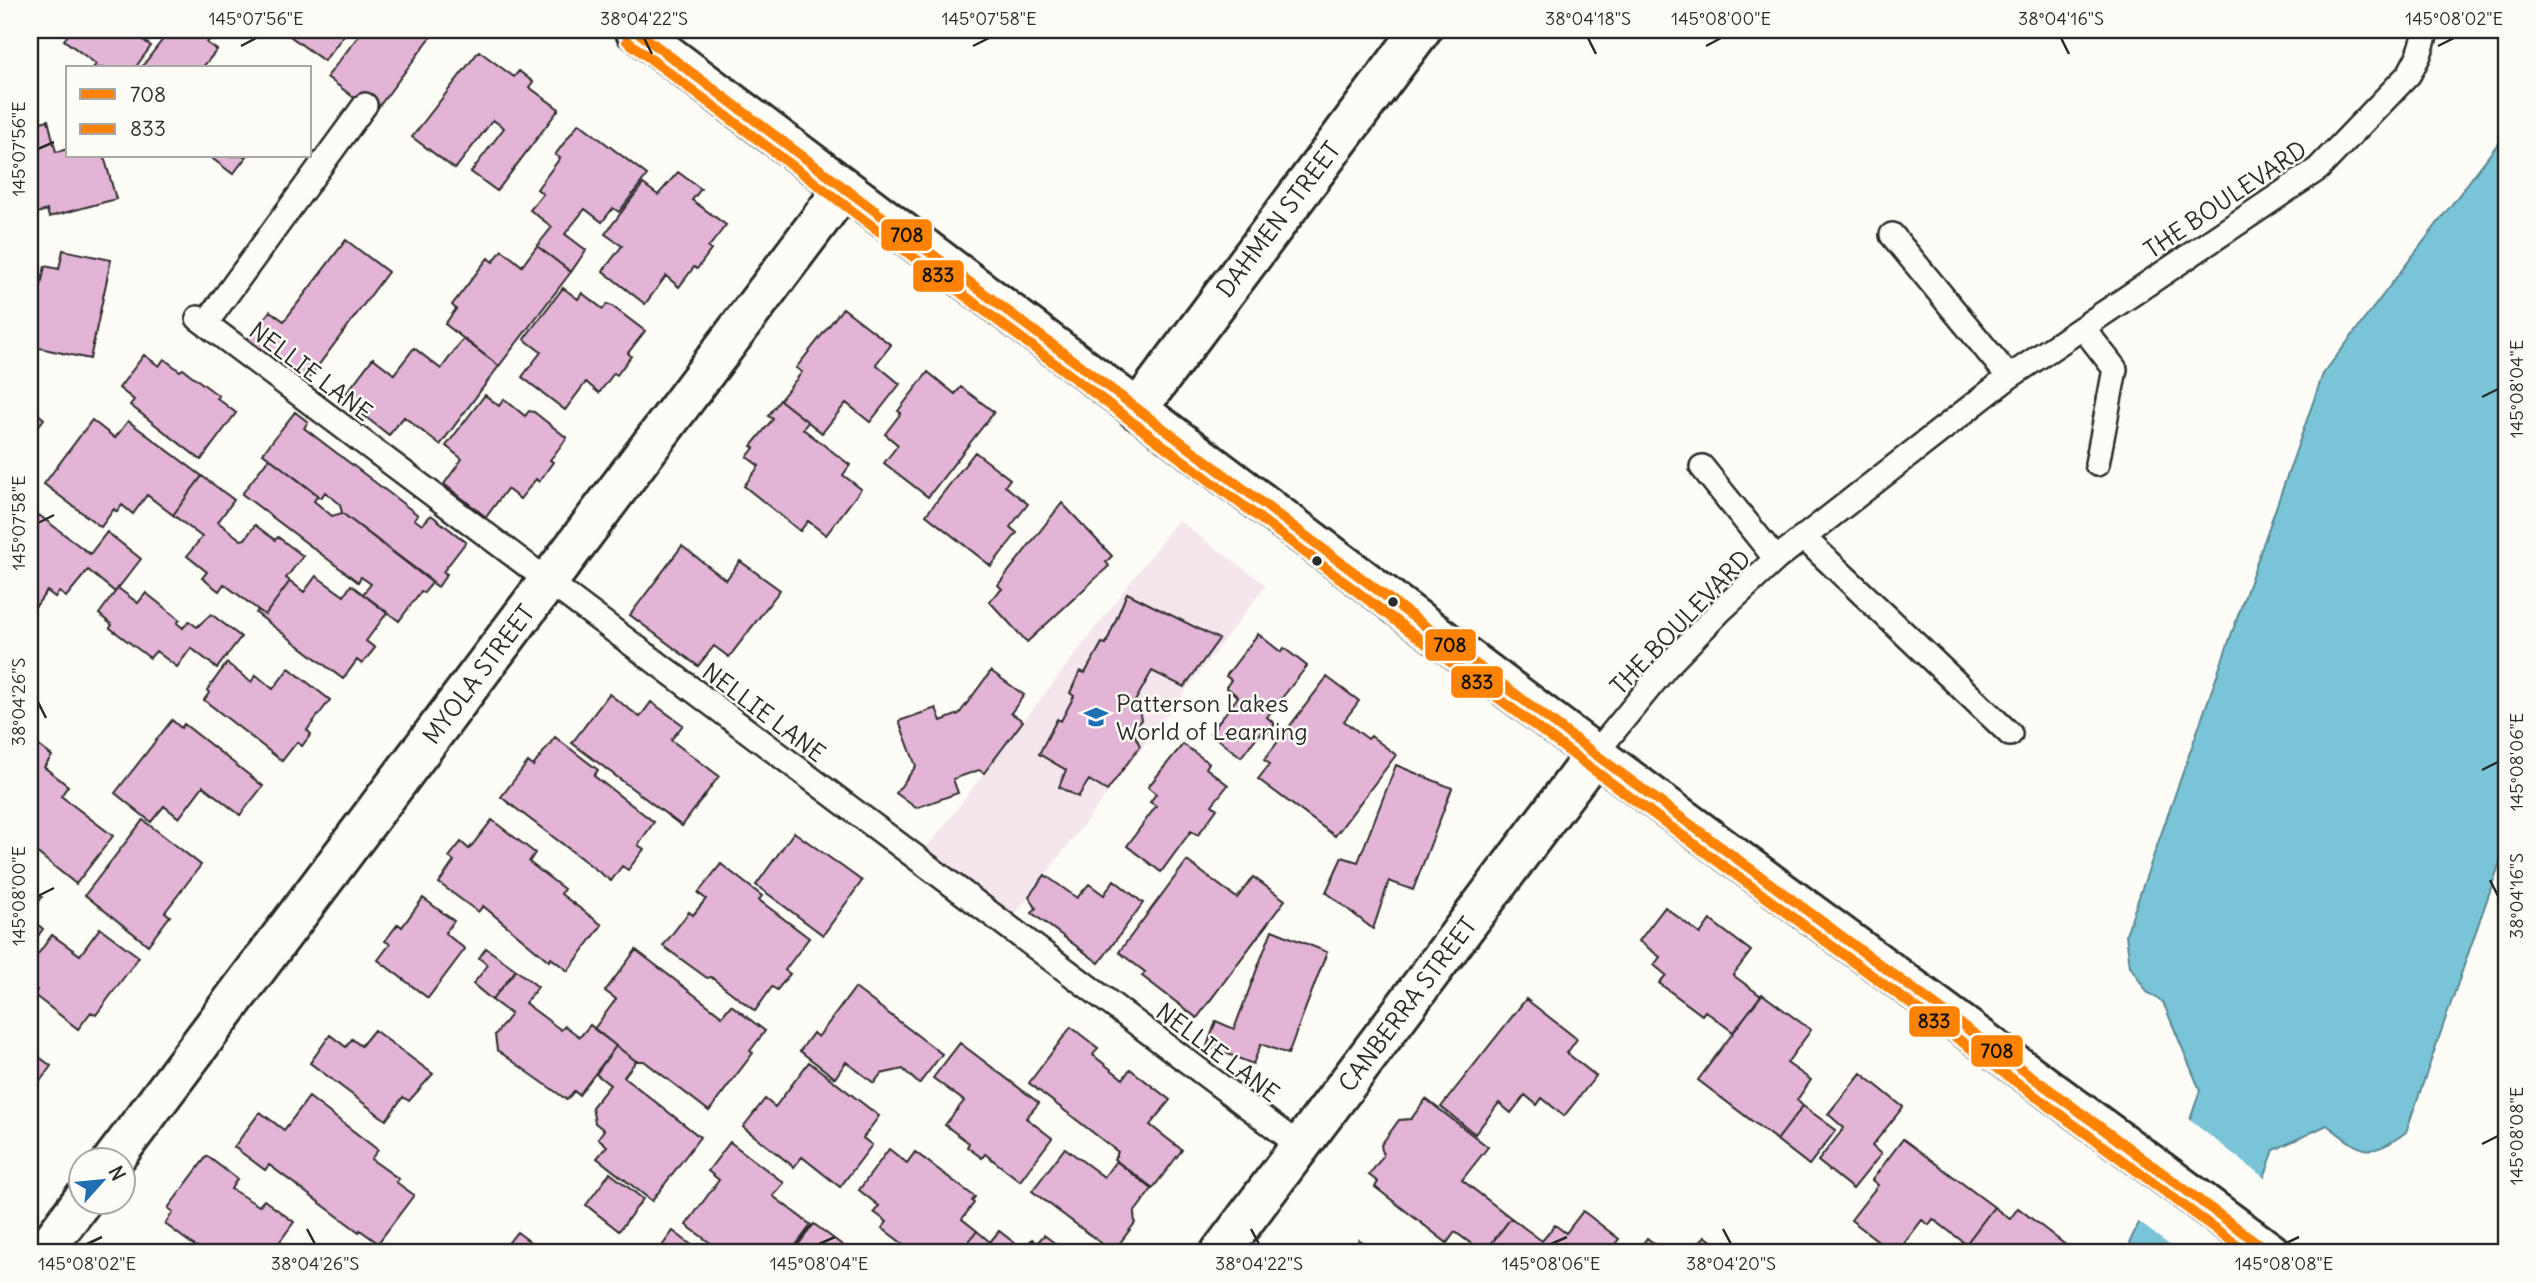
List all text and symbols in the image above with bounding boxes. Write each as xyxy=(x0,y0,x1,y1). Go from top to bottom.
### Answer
text: 145°07'56"E xyxy=(208,7,304,30)
text: 38°04'22"S xyxy=(600,7,688,30)
text: 145°07'58"E xyxy=(941,7,1037,30)
text: 38°04'18"S xyxy=(1545,7,1631,30)
text: 145°08'00"E xyxy=(1671,7,1771,30)
text: 38°04'16"S xyxy=(2018,7,2104,30)
text: 145°08'02"E xyxy=(2405,7,2503,30)
legend xyxy=(66,66,312,158)
text: 708 xyxy=(130,81,166,108)
text: 145°07'56"E xyxy=(7,101,30,197)
text: 833 xyxy=(130,115,166,142)
street label: THE BOULEVARD xyxy=(2138,134,2312,264)
street label: DAHMEN STREET xyxy=(1210,135,1346,303)
line badge: 708 xyxy=(880,218,933,252)
text: 708 xyxy=(891,223,923,247)
line badge: 833 xyxy=(912,259,965,293)
text: 833 xyxy=(922,263,954,287)
street label: NELLIE LANE xyxy=(244,315,378,427)
text: 145°08'04"E xyxy=(2505,340,2528,438)
text: 145°07'58"E xyxy=(7,475,30,571)
street label: THE BOULEVARD xyxy=(1603,543,1757,701)
unlabelled marker xyxy=(1310,554,1324,568)
unlabelled marker xyxy=(1386,595,1400,609)
street label: MYOLA STREET xyxy=(416,598,540,750)
line badge: 708 xyxy=(1424,628,1477,662)
text: 708 xyxy=(1434,633,1466,657)
street label: NELLIE LANE xyxy=(697,656,831,768)
text: 38°04'26"S xyxy=(7,658,30,746)
line badge: 833 xyxy=(1450,665,1504,699)
text: 833 xyxy=(1461,670,1493,694)
place label: Patterson Lakes World of Learning xyxy=(1116,688,1308,746)
school or university icon: Patterson Lakes World of Learning xyxy=(1082,703,1110,731)
text: 145°08'06"E xyxy=(2505,713,2528,811)
text: 145°08'00"E xyxy=(7,846,30,946)
text: 38°04'16"S xyxy=(2505,853,2528,939)
street label: CANBERRA STREET xyxy=(1332,911,1482,1097)
street label: NELLIE LANE xyxy=(1151,996,1285,1108)
line badge: 833 xyxy=(1908,1005,1961,1038)
text: 833 xyxy=(1918,1009,1950,1033)
line badge: 708 xyxy=(1970,1034,2024,1068)
text: 708 xyxy=(1981,1039,2013,1063)
text: 145°08'08"E xyxy=(2505,1087,2528,1185)
north arrow xyxy=(66,1146,136,1216)
text: N xyxy=(103,1162,131,1185)
text: 145°08'02"E xyxy=(38,1252,136,1275)
text: 38°04'26"S xyxy=(271,1252,359,1275)
text: 145°08'04"E xyxy=(770,1252,868,1275)
text: 38°04'22"S xyxy=(1215,1252,1303,1275)
text: 145°08'06"E xyxy=(1502,1252,1600,1275)
text: 38°04'20"S xyxy=(1686,1252,1776,1275)
text: 145°08'08"E xyxy=(2235,1252,2333,1275)

